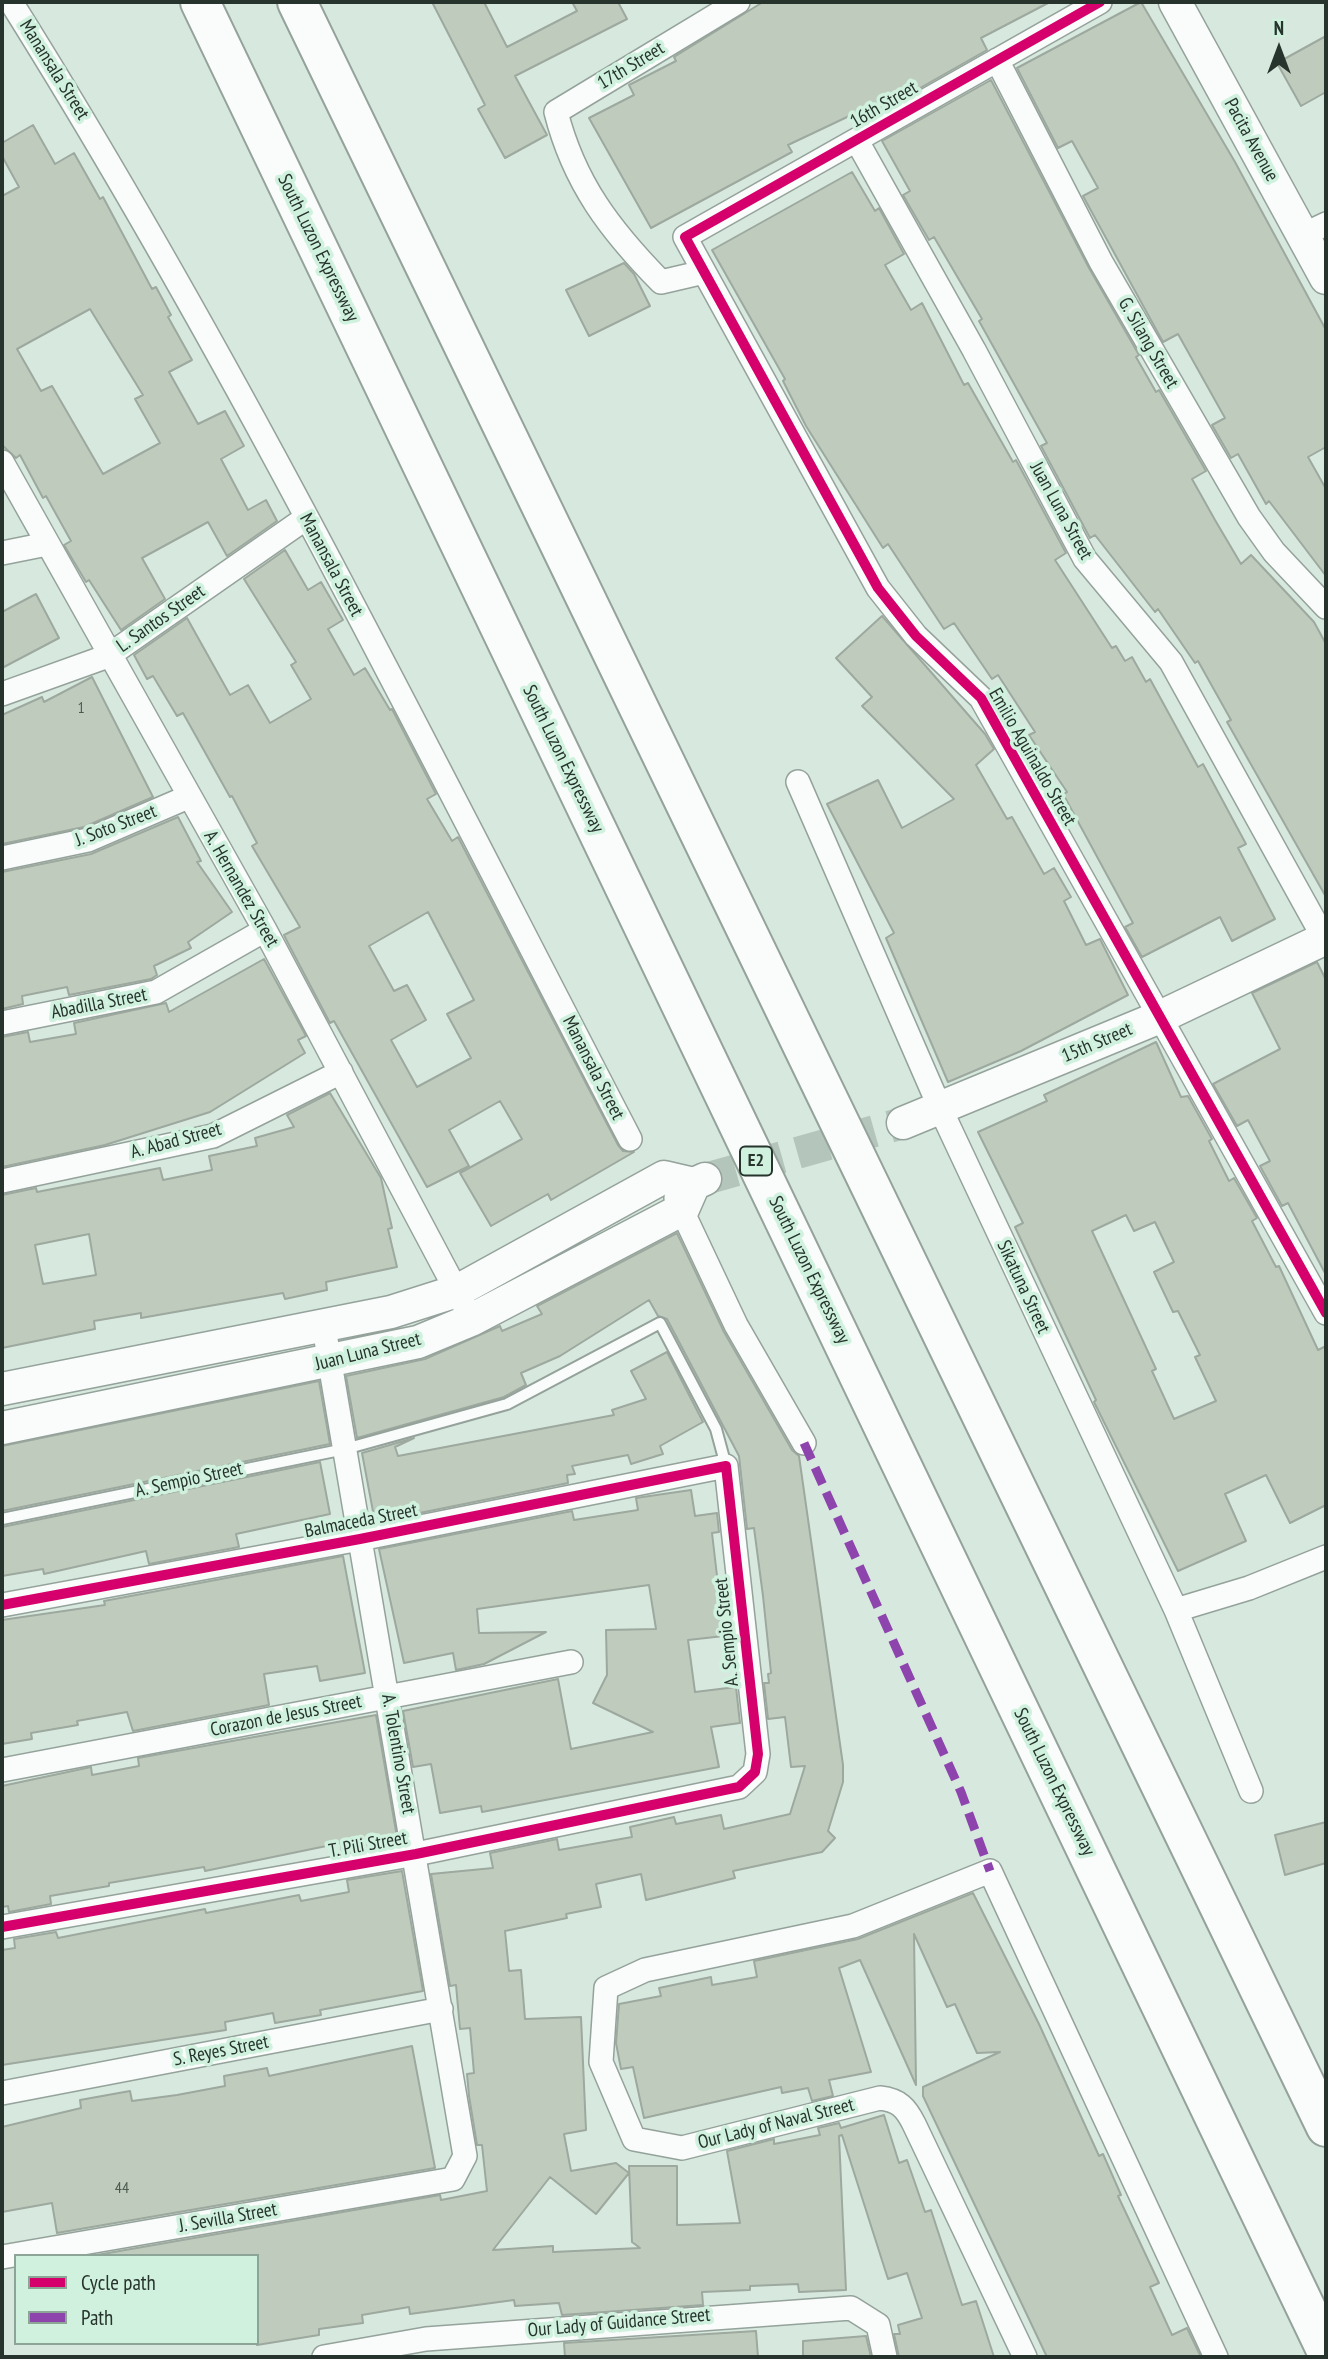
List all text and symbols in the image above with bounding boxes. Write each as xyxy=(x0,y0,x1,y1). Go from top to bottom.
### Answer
north arrow xyxy=(1244,14,1314,84)
street label: Manansala Street xyxy=(14,16,94,124)
text: N xyxy=(1274,16,1284,40)
street label: 17th Street xyxy=(593,37,669,95)
street label: 16th Street xyxy=(846,77,922,133)
street label: Pacita Avenue xyxy=(1219,94,1283,186)
street label: South Luzon Expressway xyxy=(272,170,364,326)
street label: G. Silang Street xyxy=(1113,294,1183,392)
street label: Juan Luna Street xyxy=(1025,458,1097,564)
street label: Manansala Street xyxy=(294,510,368,620)
street label: L. Santos Street xyxy=(113,580,209,658)
street label: South Luzon Expressway xyxy=(517,681,609,837)
street label: Emilio Aguinaldo Street xyxy=(983,684,1081,830)
house number: 1 xyxy=(77,698,85,718)
street label: J. Soto Street xyxy=(72,800,160,852)
street label: A. Hernandez Street xyxy=(199,827,283,951)
street label: Abadilla Street xyxy=(49,984,149,1024)
street label: Manansala Street xyxy=(557,1012,629,1124)
street label: 15th Street xyxy=(1058,1018,1136,1068)
street label: A. Abad Street xyxy=(128,1118,224,1164)
road number: E2 xyxy=(740,1146,772,1176)
street label: South Luzon Expressway xyxy=(763,1192,855,1348)
street label: Sikatuna Street xyxy=(992,1237,1054,1337)
street label: Juan Luna Street xyxy=(313,1328,423,1376)
street label: A. Sempio Street xyxy=(133,1458,245,1502)
street label: Balmaceda Street xyxy=(303,1499,419,1543)
street label: A. Sempio Street xyxy=(710,1577,744,1687)
street label: Corazon de Jesus Street xyxy=(209,1690,363,1742)
street label: A. Tolentino Street xyxy=(376,1692,420,1816)
street label: South Luzon Expressway xyxy=(1008,1704,1100,1860)
street label: T. Pili Street xyxy=(327,1827,409,1863)
street label: S. Reyes Street xyxy=(172,2031,270,2071)
street label: Our Lady of Naval Street xyxy=(696,2094,856,2154)
house number: 44 xyxy=(115,2178,129,2198)
street label: J. Sevilla Street xyxy=(177,2198,279,2238)
legend xyxy=(14,2254,259,2345)
text: Cycle path xyxy=(81,2269,156,2296)
text: Path xyxy=(81,2304,113,2331)
street label: Our Lady of Guidance Street xyxy=(527,2304,711,2342)

